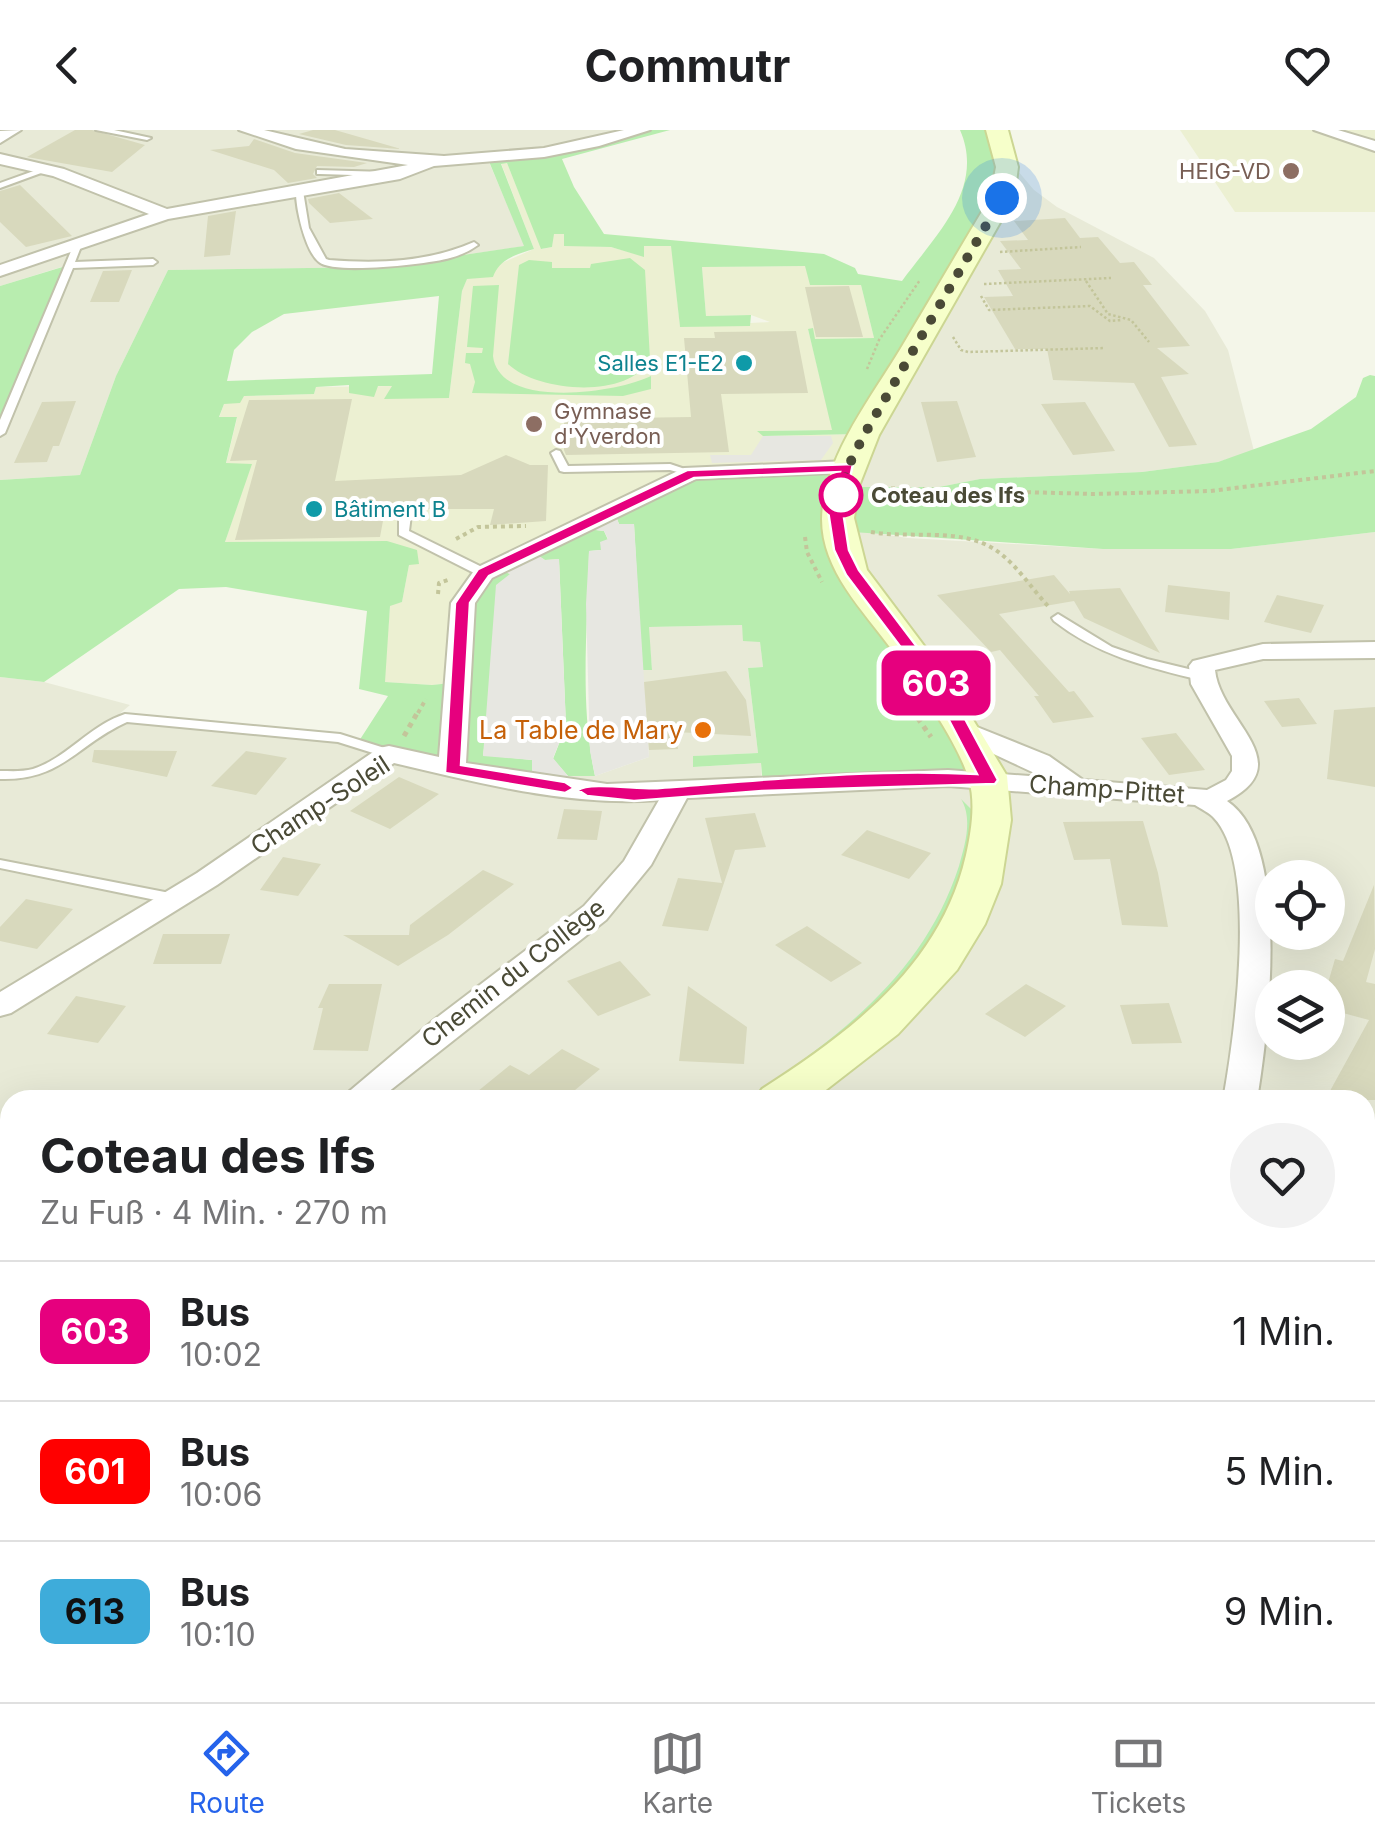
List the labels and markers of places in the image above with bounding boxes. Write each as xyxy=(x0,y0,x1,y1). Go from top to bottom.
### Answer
place label: HEIG-VD xyxy=(1179,158,1271,184)
marker: HEIG-VD xyxy=(1280,160,1302,182)
place label: Salles E1-E2 xyxy=(597,350,724,376)
marker: Salles E1-E2 xyxy=(733,352,755,374)
place label: Gymnase d'Yverdon xyxy=(554,398,661,449)
marker: Gymnase d'Yverdon xyxy=(523,413,545,435)
marker: Coteau des Ifs xyxy=(820,474,862,516)
place label: Coteau des Ifs xyxy=(871,482,1025,508)
place label: Bâtiment B xyxy=(334,496,446,522)
marker: Bâtiment B xyxy=(303,498,325,520)
place label: La Table de Mary xyxy=(479,715,683,745)
marker: La Table de Mary xyxy=(692,719,714,741)

